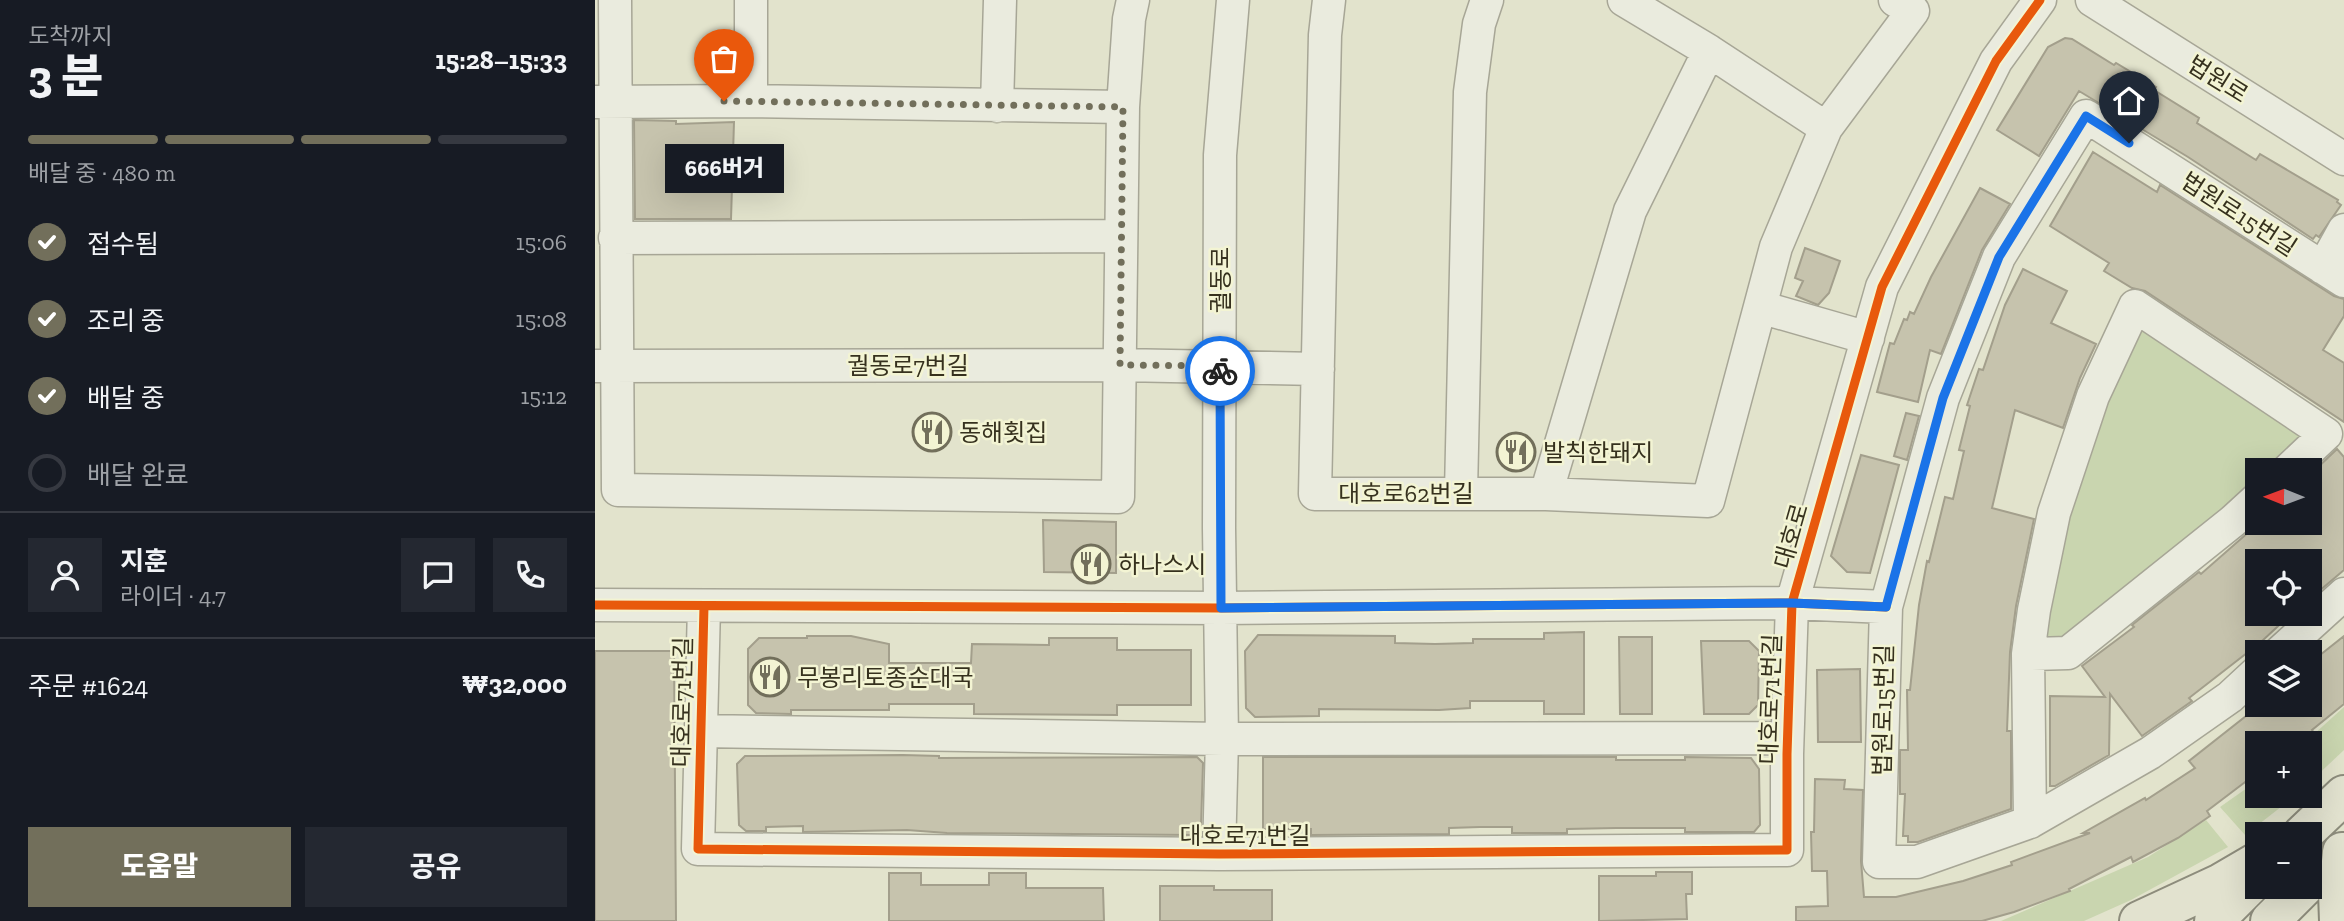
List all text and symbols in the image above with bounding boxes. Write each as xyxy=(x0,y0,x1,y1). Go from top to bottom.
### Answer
text: 도착까지 xyxy=(28,22,113,50)
pin xyxy=(694,29,754,101)
icon: bag xyxy=(705,40,743,78)
text: 15:28–15:33 xyxy=(435,44,567,76)
text: 3 분 xyxy=(28,49,103,104)
street label: 법원로 xyxy=(2182,49,2254,109)
pin xyxy=(2099,71,2159,143)
icon: home xyxy=(2110,82,2148,120)
callout: 666버거 xyxy=(664,143,783,192)
text: 666버거 xyxy=(685,154,764,182)
text: 배달 중 · 480 m xyxy=(28,159,175,187)
street label: 법원로15번길 xyxy=(2176,166,2302,262)
icon: check xyxy=(28,223,66,261)
text: 접수됨 xyxy=(87,228,159,260)
text: 15:06 xyxy=(516,228,567,256)
street label: 궐동로 xyxy=(1206,247,1235,313)
icon: check xyxy=(28,300,66,338)
text: 조리 중 xyxy=(87,305,165,337)
text: 15:08 xyxy=(516,305,567,333)
courier xyxy=(1185,336,1255,406)
street label: 궐동로7번길 xyxy=(847,351,969,380)
icon: bike xyxy=(1201,352,1239,390)
icon: check xyxy=(28,377,66,415)
text: 배달 중 xyxy=(87,382,165,414)
text: 15:12 xyxy=(521,382,567,410)
restaurant icon: 동해횟집 xyxy=(911,411,953,453)
place label: 동해횟집 xyxy=(959,418,1047,447)
restaurant icon: 발칙한돼지 xyxy=(1495,431,1537,473)
place label: 발칙한돼지 xyxy=(1543,438,1653,467)
north arrow xyxy=(2245,458,2322,536)
map controls xyxy=(2245,458,2322,899)
text: 배달 완료 xyxy=(87,459,189,491)
street label: 대호로62번길 xyxy=(1338,479,1474,508)
street label: 대호로 xyxy=(1768,500,1814,572)
button: person xyxy=(28,538,102,612)
button: chat xyxy=(401,538,475,612)
button: phone xyxy=(493,538,567,612)
restaurant icon: 하나스시 xyxy=(1070,543,1112,585)
text: 지훈 xyxy=(120,545,168,577)
button: locate xyxy=(2245,549,2322,626)
place label: 하나스시 xyxy=(1118,550,1206,579)
text: 라이더 · 4.7 xyxy=(120,582,226,610)
street label: 대호로71번길 xyxy=(1753,633,1787,765)
street label: 대호로71번길 xyxy=(666,636,698,768)
button: layers xyxy=(2245,640,2322,717)
street label: 법원로15번길 xyxy=(1867,644,1899,776)
restaurant icon: 무봉리토종순대국 xyxy=(749,656,791,698)
place label: 무봉리토종순대국 xyxy=(797,663,974,692)
text: ₩32,000 xyxy=(462,668,567,700)
text: 주문 #1624 xyxy=(28,670,148,702)
button: + xyxy=(2245,731,2322,808)
street label: 대호로71번길 xyxy=(1180,821,1310,850)
button: − xyxy=(2245,822,2322,899)
button: 도움말 xyxy=(28,827,291,907)
button: 공유 xyxy=(305,827,567,907)

